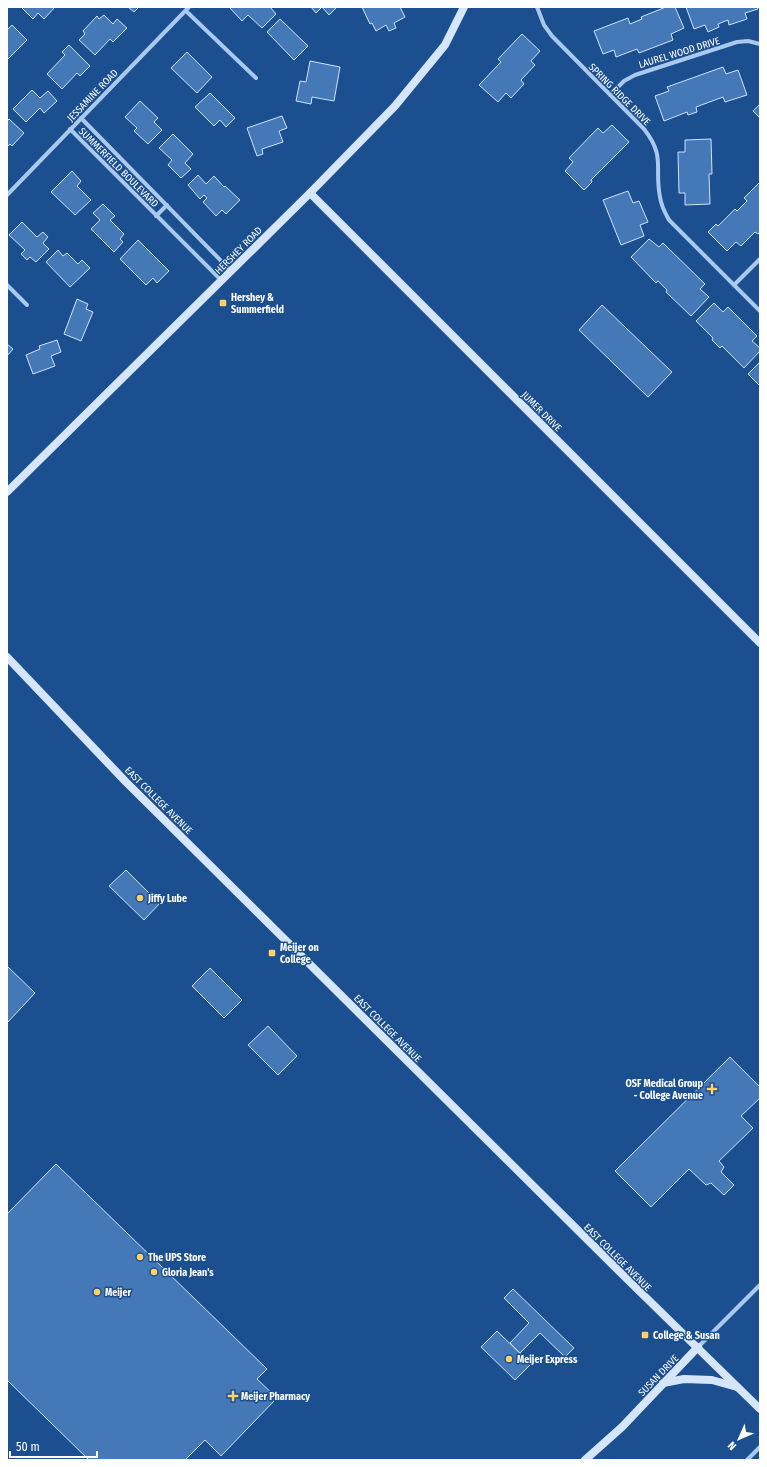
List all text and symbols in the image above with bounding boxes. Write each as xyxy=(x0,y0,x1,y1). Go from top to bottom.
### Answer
street label: LAUREL WOOD DRIVE xyxy=(637,35,722,71)
street label: SPRING RIDGE DRIVE xyxy=(586,61,653,128)
street label: JESSAMINE ROAD xyxy=(65,67,121,124)
street label: SUMMERFIELD BOULEVARD xyxy=(76,125,161,210)
street label: HERSHEY ROAD xyxy=(213,225,265,277)
place label: Hershey & Summerfield xyxy=(231,292,284,316)
marker: Hershey & Summerfield xyxy=(218,298,228,308)
street label: JUMER DRIVE xyxy=(519,389,564,435)
street label: EAST COLLEGE AVENUE xyxy=(122,764,195,837)
marker: Jiffy Lube xyxy=(135,893,145,903)
place label: Jiffy Lube xyxy=(147,893,187,905)
place label: Meijer on College xyxy=(280,942,319,966)
marker: Meijer on College xyxy=(267,948,277,958)
street label: EAST COLLEGE AVENUE xyxy=(351,992,424,1065)
place label: OSF Medical Group - College Avenue xyxy=(626,1078,704,1102)
marker: OSF Medical Group - College Avenue xyxy=(706,1083,718,1095)
street label: EAST COLLEGE AVENUE xyxy=(581,1221,654,1294)
marker: The UPS Store xyxy=(135,1252,145,1262)
place label: The UPS Store xyxy=(148,1252,206,1264)
marker: Gloria Jean's xyxy=(149,1267,159,1277)
place label: Gloria Jean's xyxy=(162,1267,214,1279)
marker: Meijer xyxy=(92,1287,102,1297)
place label: Meijer xyxy=(105,1287,132,1299)
marker: College & Susan xyxy=(640,1330,650,1340)
place label: College & Susan xyxy=(653,1330,720,1342)
street label: SUSAN DRIVE xyxy=(636,1352,682,1399)
marker: Meijer Express xyxy=(504,1354,514,1364)
place label: Meijer Express xyxy=(517,1354,578,1366)
marker: Meijer Pharmacy xyxy=(228,1391,238,1401)
place label: Meijer Pharmacy xyxy=(241,1391,310,1403)
north arrow xyxy=(719,1419,759,1459)
scale bar xyxy=(10,1433,97,1459)
text: N xyxy=(725,1439,739,1453)
text: 50 m xyxy=(16,1440,40,1454)

